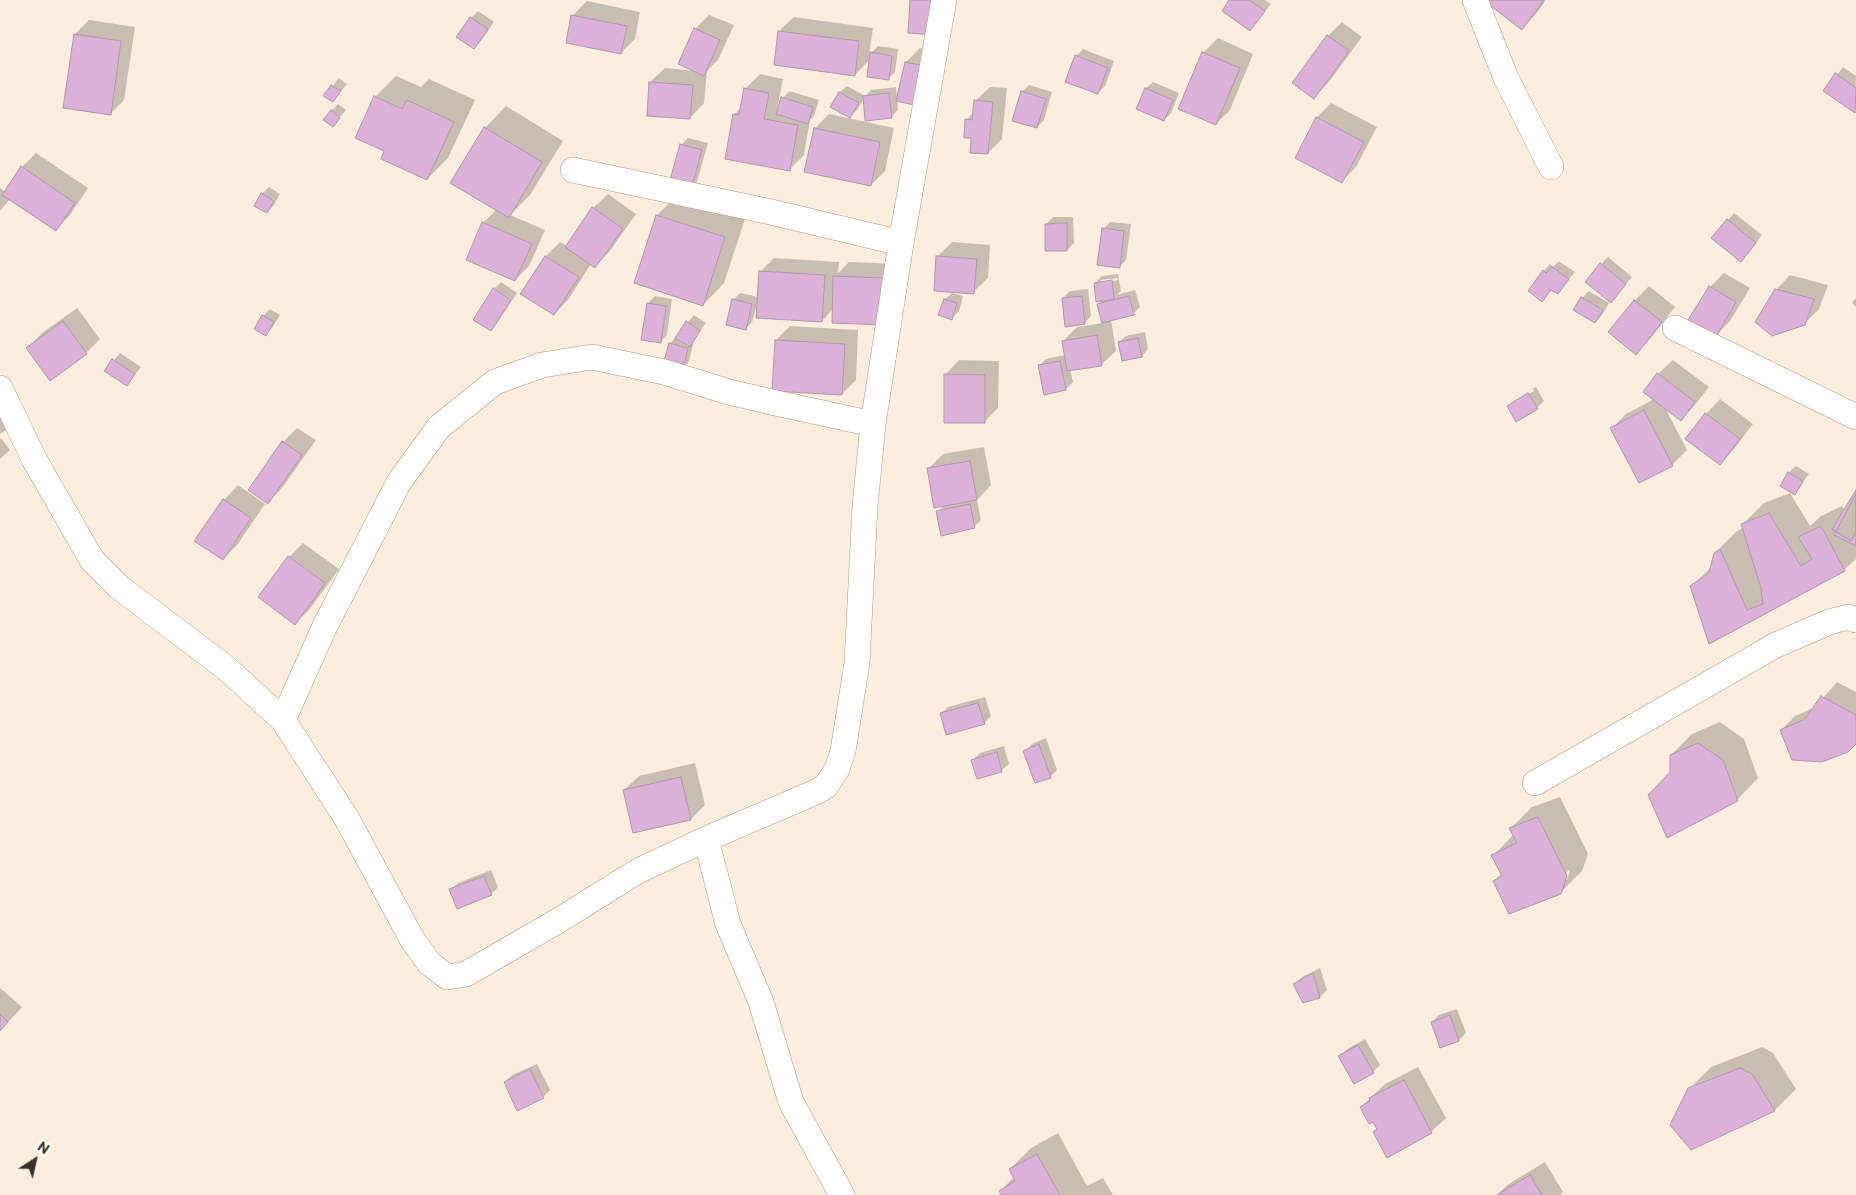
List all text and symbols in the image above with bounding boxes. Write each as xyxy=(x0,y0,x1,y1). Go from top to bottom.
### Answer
north arrow xyxy=(10,1135,60,1185)
text: N xyxy=(35,1137,53,1157)

